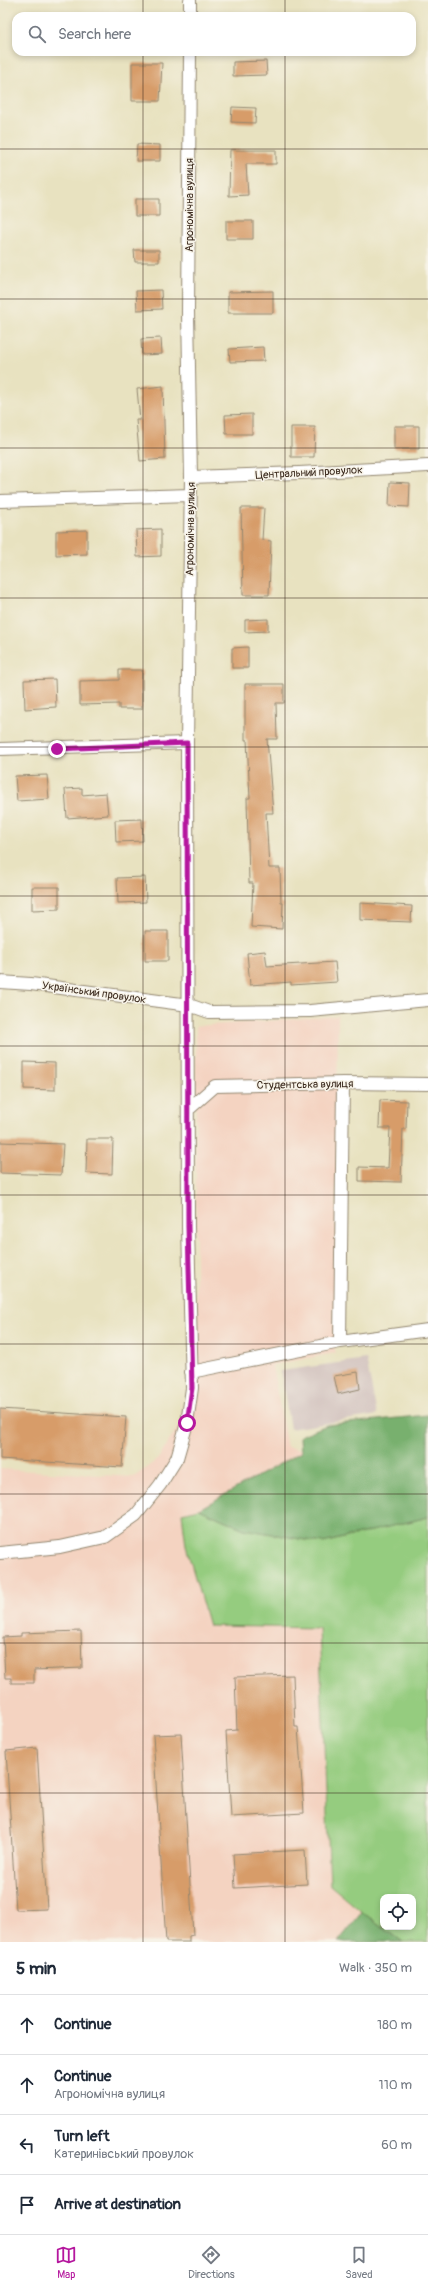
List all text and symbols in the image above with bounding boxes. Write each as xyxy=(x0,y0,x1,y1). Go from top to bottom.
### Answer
search box xyxy=(12,12,416,56)
icon: search xyxy=(26,23,48,45)
text: Search here xyxy=(58,25,131,44)
street label: Агрономічна вулиця xyxy=(183,158,196,252)
street label: Центральний провулок xyxy=(255,463,363,482)
street label: Агрономічна вулиця xyxy=(183,482,198,576)
route end xyxy=(48,740,66,758)
street label: Український провулок xyxy=(41,979,147,1006)
street label: Студентська вулиця xyxy=(257,1077,353,1092)
route start xyxy=(178,1414,196,1432)
map controls xyxy=(380,1894,416,1930)
button: locate xyxy=(380,1894,416,1930)
text: 5 min xyxy=(16,1958,56,1979)
text: Walk · 350 m xyxy=(339,1960,412,1976)
icon: ahead xyxy=(16,2014,38,2036)
text: Continue xyxy=(54,2015,112,2034)
text: 180 m xyxy=(377,2017,412,2033)
text: Continue xyxy=(54,2067,112,2086)
icon: ahead xyxy=(16,2074,38,2096)
text: 110 m xyxy=(379,2077,412,2093)
text: Агрономічна вулиця xyxy=(54,2086,165,2102)
text: Turn left xyxy=(54,2127,110,2146)
icon: left xyxy=(16,2134,38,2156)
text: 60 m xyxy=(381,2137,412,2153)
text: Катеринівський провулок xyxy=(54,2146,194,2162)
icon: arrive xyxy=(16,2194,38,2216)
text: Arrive at destination xyxy=(54,2195,181,2214)
tab: Map xyxy=(55,2244,77,2281)
tab: Directions xyxy=(188,2244,235,2281)
tab: Saved xyxy=(345,2244,373,2281)

